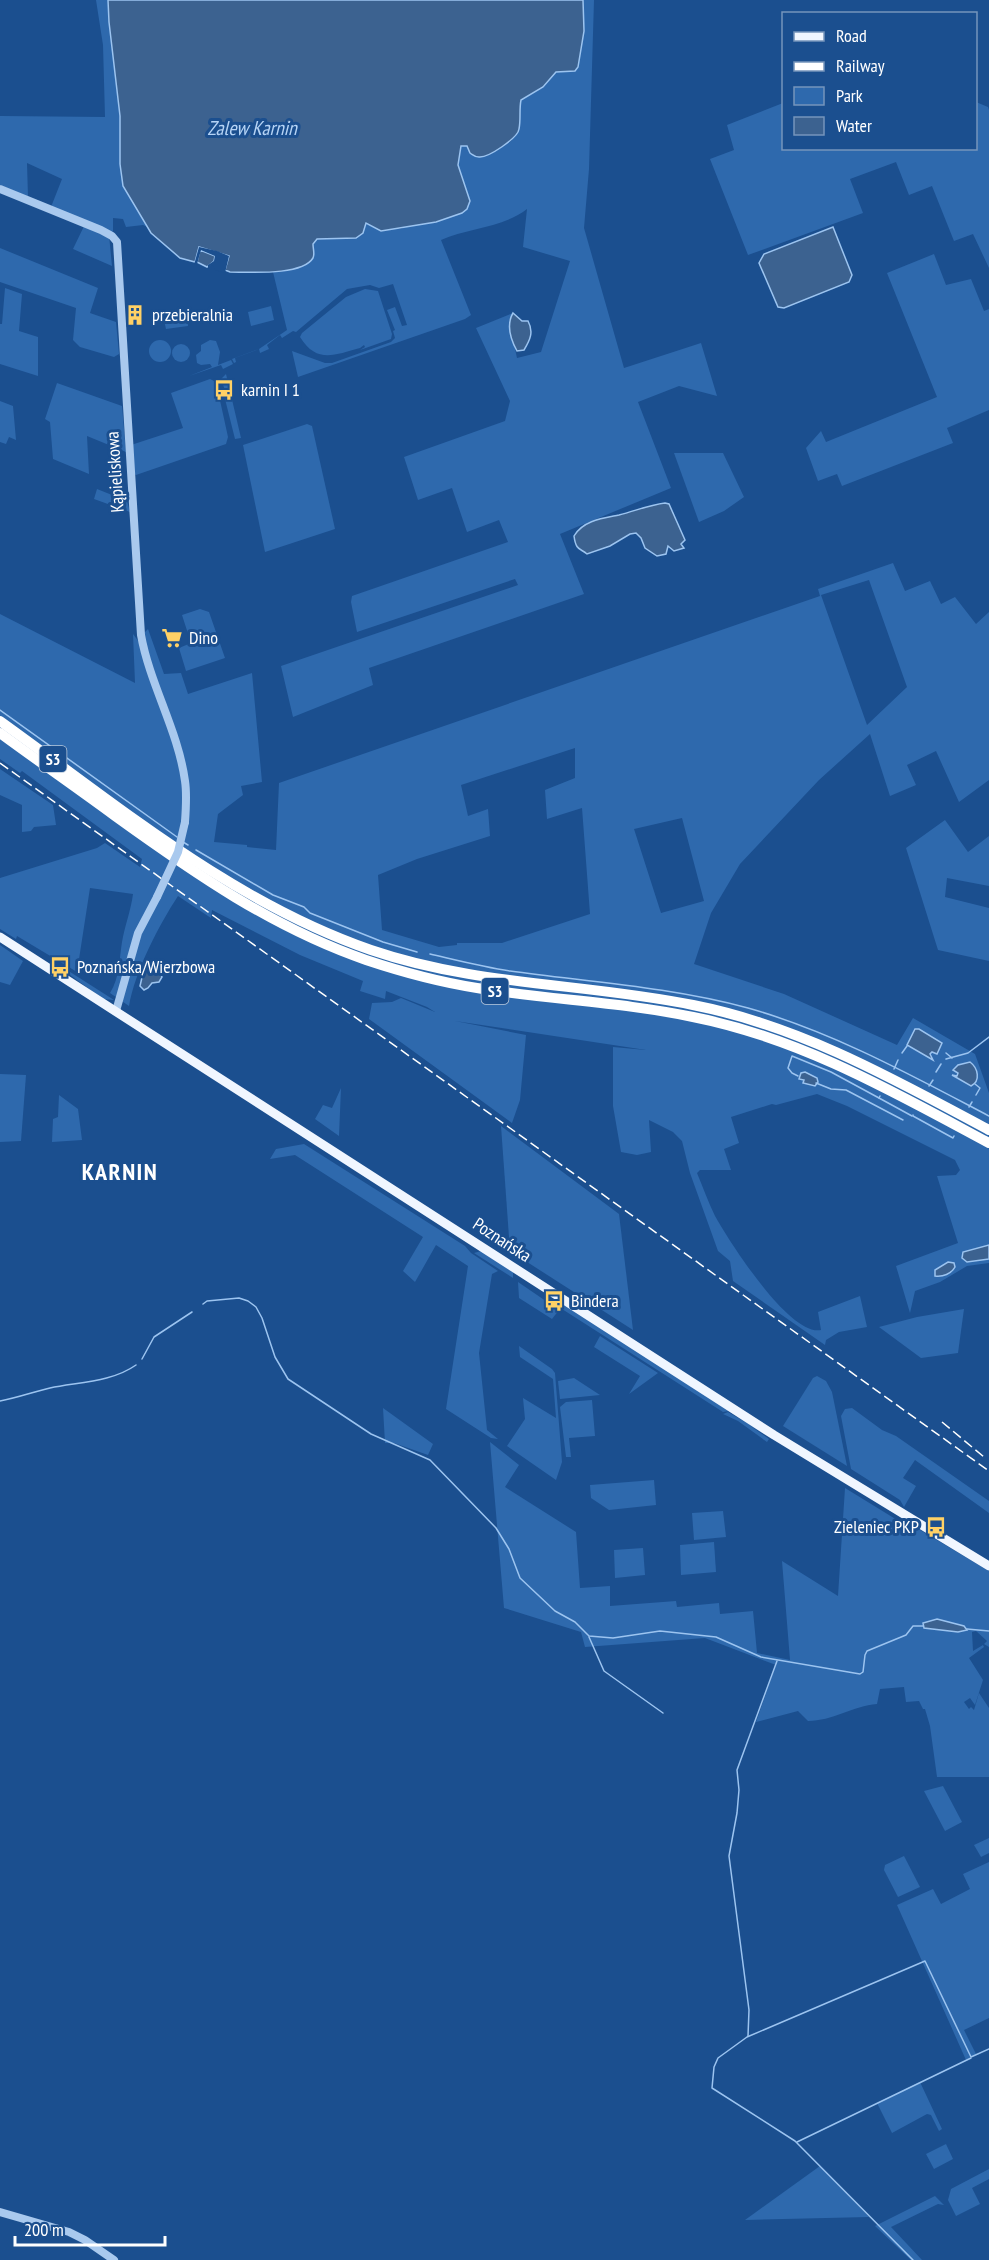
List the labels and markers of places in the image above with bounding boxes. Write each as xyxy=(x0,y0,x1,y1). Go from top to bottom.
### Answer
building icon: przebieralnia xyxy=(123,303,147,327)
place label: przebieralnia xyxy=(152,303,233,326)
bus stop icon: karnin I 1 xyxy=(212,378,236,402)
place label: karnin I 1 xyxy=(241,378,300,401)
supermarket icon: Dino xyxy=(160,626,184,650)
place label: Dino xyxy=(189,626,218,649)
bus stop icon: Poznańska/Wierzbowa xyxy=(48,955,72,979)
place label: Poznańska/Wierzbowa xyxy=(77,955,215,978)
bus stop icon: Bindera xyxy=(542,1289,566,1313)
place label: Bindera xyxy=(571,1289,619,1312)
place label: Zieleniec PKP xyxy=(834,1515,919,1538)
bus stop icon: Zieleniec PKP xyxy=(924,1515,948,1539)

